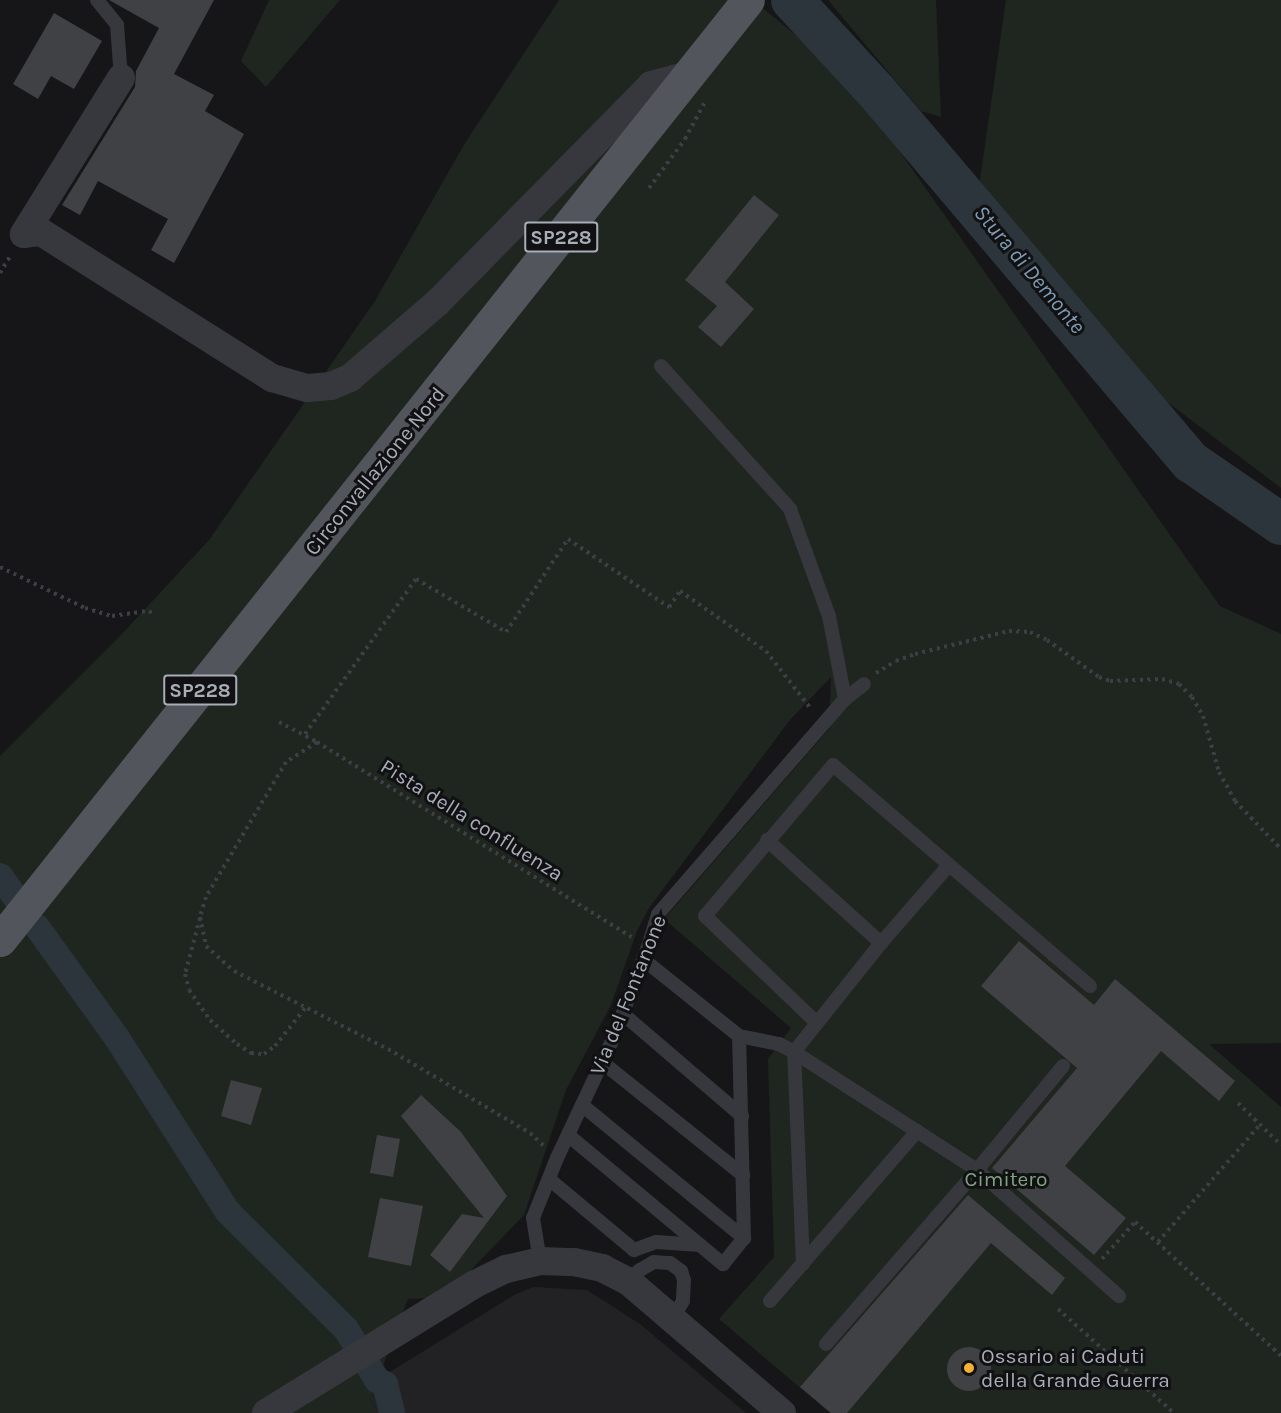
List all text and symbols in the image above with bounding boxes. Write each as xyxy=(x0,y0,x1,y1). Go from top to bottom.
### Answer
water label: Stura di Demonte xyxy=(968,201,1090,339)
road number: SP228 xyxy=(524,220,598,254)
street label: Circonvallazione Nord xyxy=(299,382,451,560)
road number: SP228 xyxy=(162,673,238,707)
street label: Pista della confluenza xyxy=(376,754,568,886)
street label: Via del Fontanone xyxy=(584,911,672,1079)
park label: Cimitero xyxy=(965,1166,1047,1192)
place label: Ossario ai Caduti della Grande Guerra xyxy=(981,1343,1170,1393)
marker: Ossario ai Caduti della Grande Guerra xyxy=(962,1361,976,1375)

